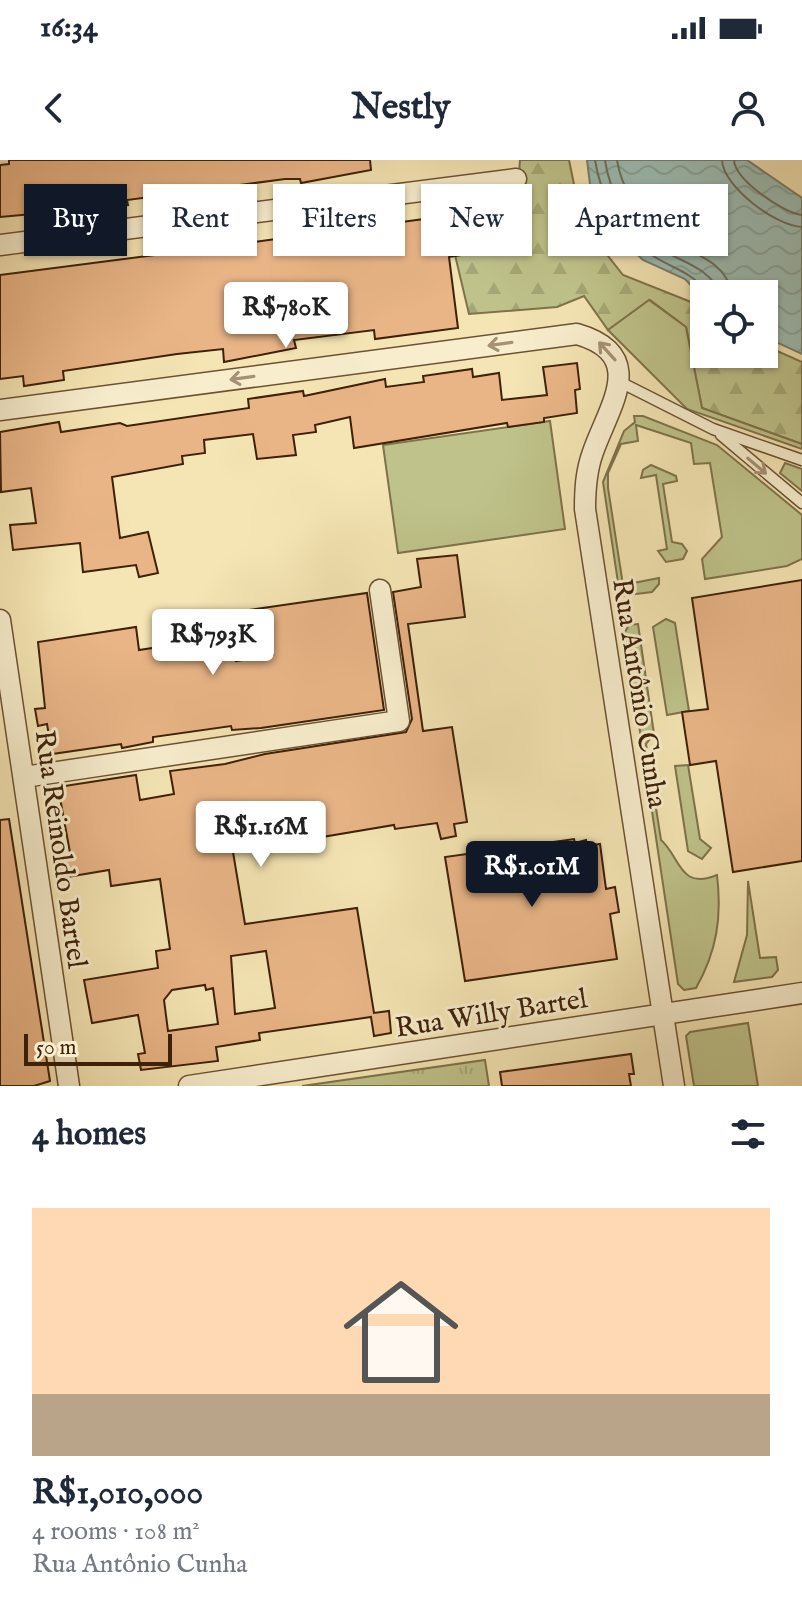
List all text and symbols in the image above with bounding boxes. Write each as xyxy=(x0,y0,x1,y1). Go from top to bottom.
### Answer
text: 16:34 xyxy=(40,9,98,47)
text: Nestly xyxy=(352,85,450,131)
icon: back xyxy=(32,86,76,130)
icon: person xyxy=(726,86,770,130)
chip: Buy xyxy=(24,184,127,256)
chip: Rent xyxy=(143,184,257,256)
chip: Filters xyxy=(273,184,405,256)
chip: New xyxy=(421,184,532,256)
chip: Apartment xyxy=(548,184,728,256)
map controls xyxy=(690,280,778,368)
button: locate xyxy=(690,280,778,368)
pin: R$780K xyxy=(221,282,351,350)
text: R$780K xyxy=(242,291,330,324)
one-way arrow xyxy=(488,337,513,352)
one-way arrow xyxy=(597,341,616,361)
one-way arrow xyxy=(230,371,255,386)
one-way arrow xyxy=(747,457,767,475)
street label: Rua Antônio Cunha xyxy=(603,576,674,812)
pin: R$793K xyxy=(148,609,278,677)
text: R$793K xyxy=(170,618,256,651)
street label: Rua Reinoldo Bartel xyxy=(25,728,94,971)
pin: R$1.16M xyxy=(187,801,335,869)
text: R$1.16M xyxy=(214,810,308,843)
pin: R$1.01M xyxy=(458,841,606,909)
text: R$1.01M xyxy=(484,850,580,883)
street label: Rua Willy Bartel xyxy=(393,982,590,1047)
scale bar xyxy=(24,1030,172,1066)
text: 50 m xyxy=(36,1034,77,1062)
icon: filters xyxy=(726,1112,770,1156)
text: 4 homes xyxy=(32,1113,146,1156)
icon: home xyxy=(329,1260,473,1404)
text: R$1,010,000 xyxy=(32,1472,203,1515)
text: 4 rooms · 108 m² xyxy=(32,1515,200,1548)
text: Rua Antônio Cunha xyxy=(32,1548,248,1581)

